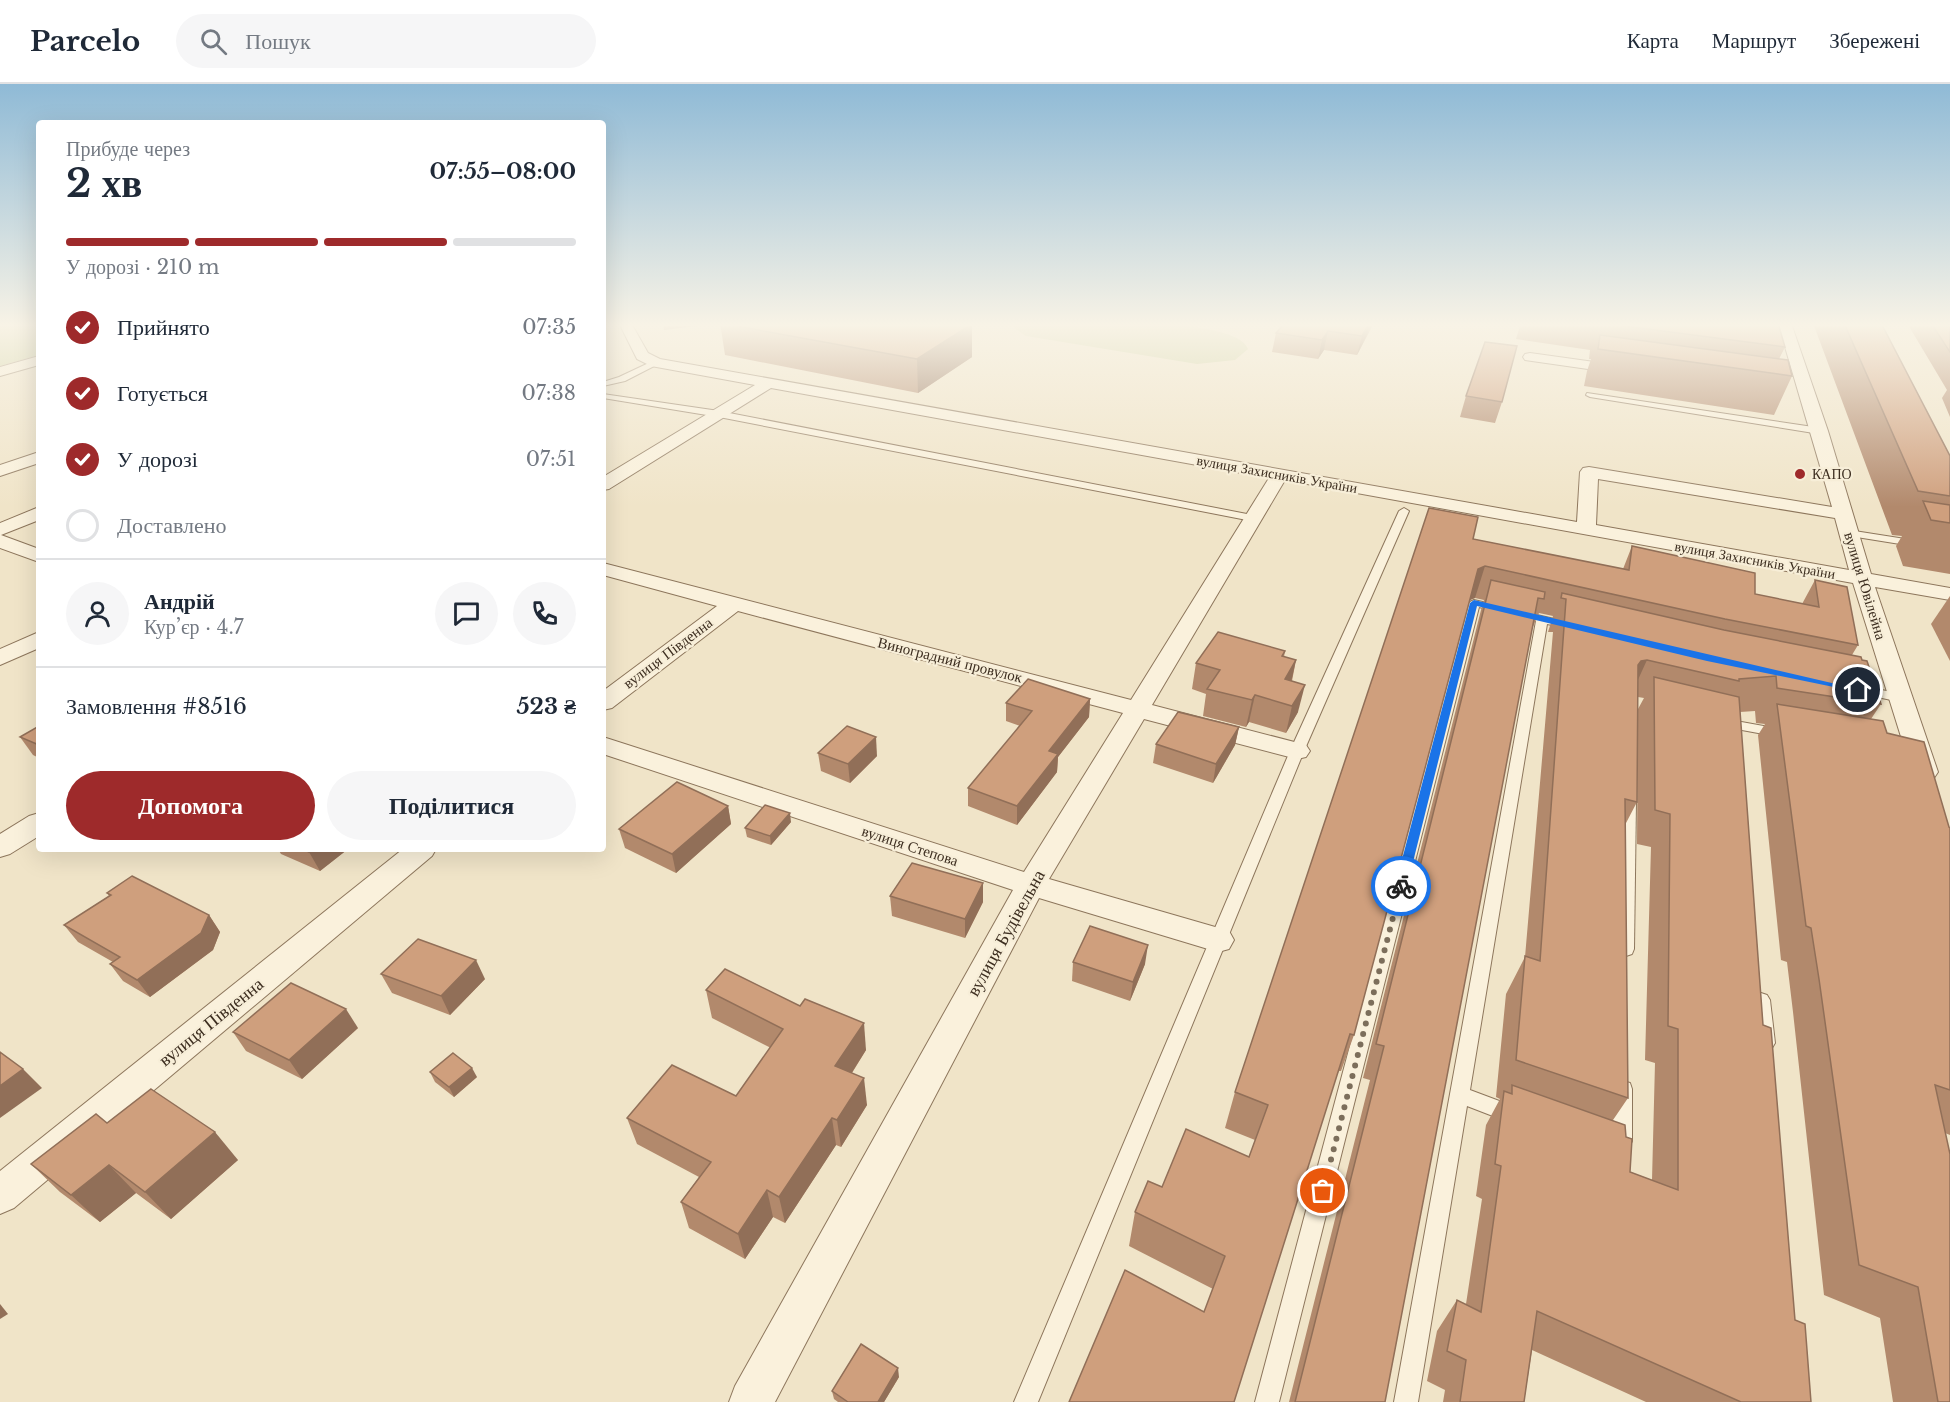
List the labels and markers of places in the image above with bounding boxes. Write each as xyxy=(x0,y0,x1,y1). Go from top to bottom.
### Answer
place label: КАПО xyxy=(1812,465,1852,483)
marker: КАПО xyxy=(1793,467,1807,481)
pin xyxy=(1832,664,1883,715)
pin xyxy=(1297,1165,1348,1216)

